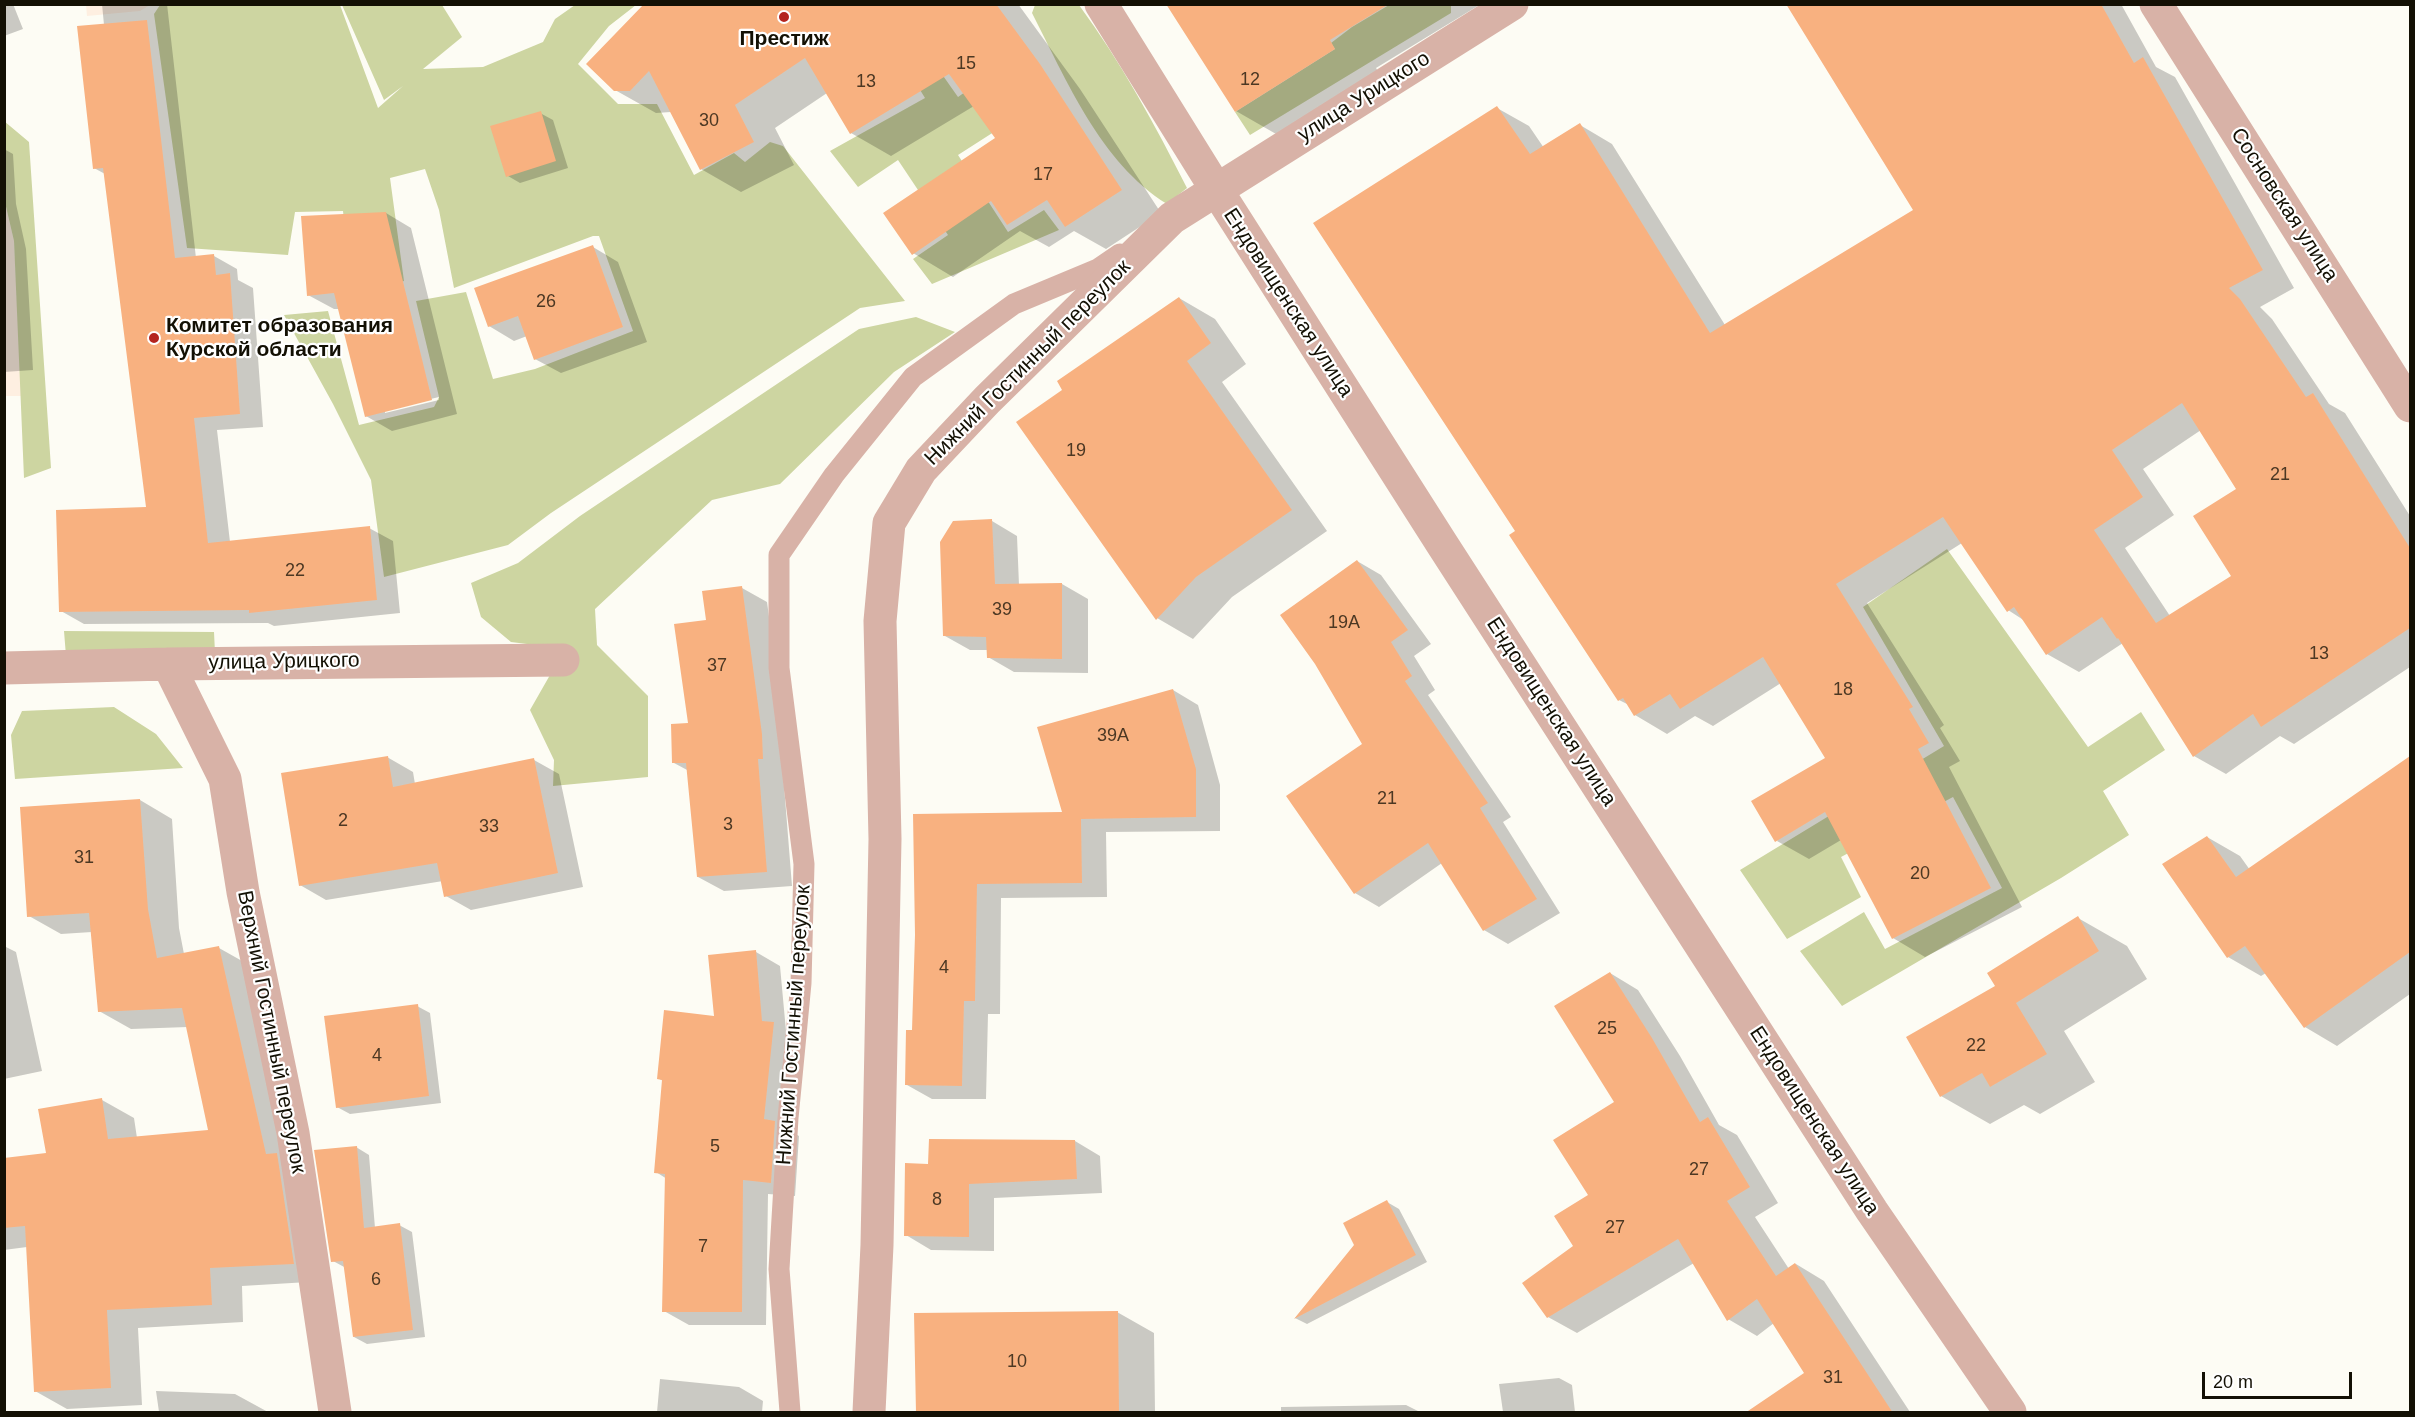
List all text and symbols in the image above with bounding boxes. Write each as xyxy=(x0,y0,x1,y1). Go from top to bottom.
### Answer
marker: Престиж xyxy=(777,10,791,24)
place label: Престиж xyxy=(739,26,829,52)
street label: улица Урицкого xyxy=(1293,46,1435,148)
house number: 15 xyxy=(956,53,976,75)
house number: 12 xyxy=(1240,69,1260,91)
house number: 13 xyxy=(856,71,876,93)
house number: 30 xyxy=(699,110,719,132)
street label: Сосновская улица xyxy=(2225,123,2343,287)
house number: 17 xyxy=(1033,164,1053,186)
street label: Ендовищенская улица xyxy=(1218,204,1358,402)
street label: Нижний Гостинный переулок xyxy=(920,255,1136,471)
house number: 26 xyxy=(536,291,556,313)
place label: Комитет образования Курской области xyxy=(166,313,393,363)
marker: Комитет образования Курской области xyxy=(147,331,161,345)
house number: 19 xyxy=(1066,440,1086,462)
house number: 21 xyxy=(2270,464,2290,486)
house number: 22 xyxy=(285,560,305,582)
house number: 39 xyxy=(992,599,1012,621)
house number: 19А xyxy=(1328,612,1360,634)
street label: Ендовищенская улица xyxy=(1481,613,1621,811)
house number: 13 xyxy=(2309,643,2329,665)
street label: улица Урицкого xyxy=(208,648,360,676)
house number: 37 xyxy=(707,655,727,677)
house number: 18 xyxy=(1833,679,1853,701)
house number: 39А xyxy=(1097,725,1129,747)
house number: 21 xyxy=(1377,788,1397,810)
house number: 2 xyxy=(338,810,348,832)
house number: 3 xyxy=(723,814,733,836)
house number: 33 xyxy=(479,816,499,838)
house number: 31 xyxy=(74,847,94,869)
house number: 20 xyxy=(1910,863,1930,885)
street label: Нижний Гостинный переулок xyxy=(772,884,816,1166)
street label: Верхний Гостинный переулок xyxy=(231,889,311,1175)
house number: 4 xyxy=(939,957,949,979)
house number: 25 xyxy=(1597,1018,1617,1040)
street label: Ендовищенская улица xyxy=(1744,1022,1884,1220)
house number: 22 xyxy=(1966,1035,1986,1057)
house number: 4 xyxy=(372,1045,382,1067)
house number: 5 xyxy=(710,1136,720,1158)
house number: 27 xyxy=(1689,1159,1709,1181)
house number: 8 xyxy=(932,1189,942,1211)
house number: 27 xyxy=(1605,1217,1625,1239)
house number: 7 xyxy=(698,1236,708,1258)
house number: 6 xyxy=(371,1269,381,1291)
house number: 10 xyxy=(1007,1351,1027,1373)
scale bar xyxy=(2205,1360,2355,1398)
house number: 31 xyxy=(1823,1367,1843,1389)
text: 20 m xyxy=(2213,1372,2253,1392)

